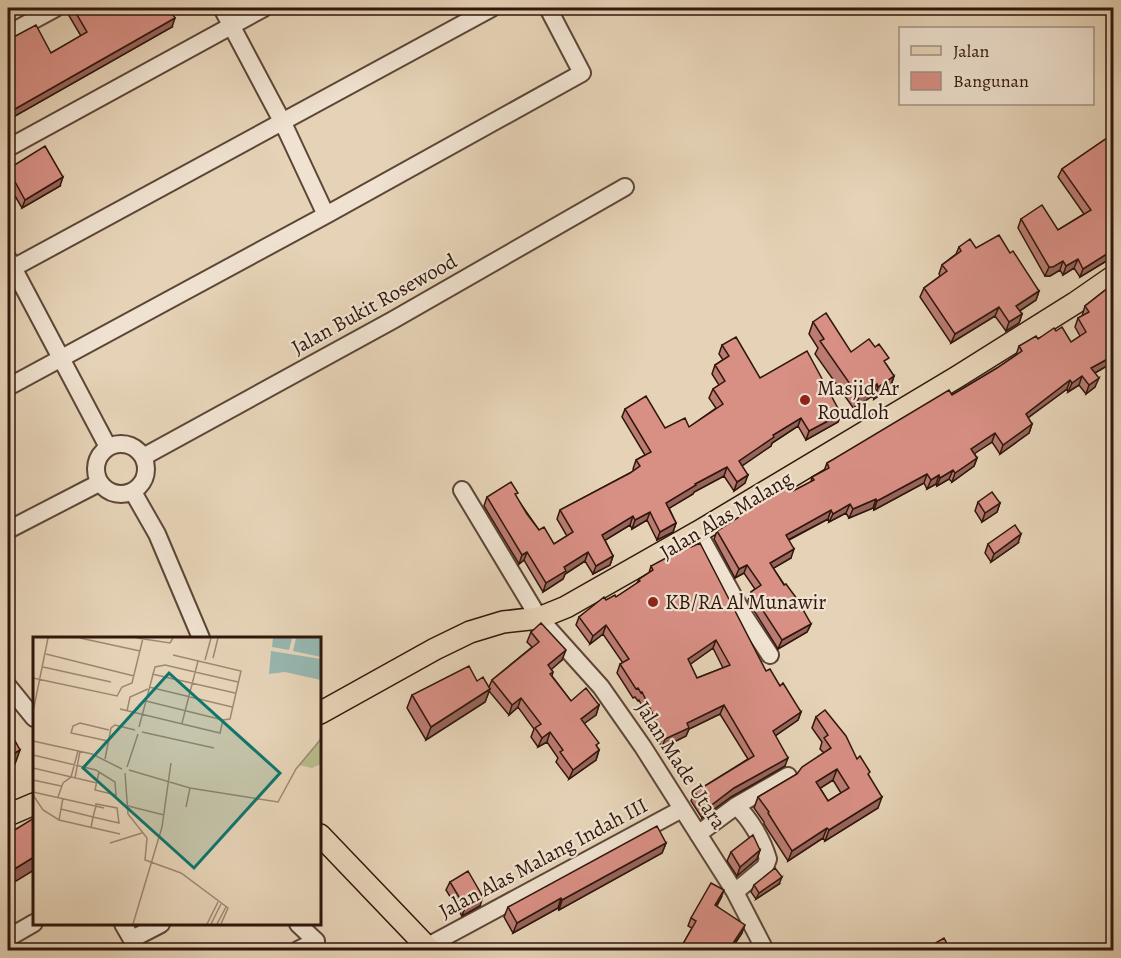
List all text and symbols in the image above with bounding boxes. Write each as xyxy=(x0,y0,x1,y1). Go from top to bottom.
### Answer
legend xyxy=(899,27,1094,105)
text: Jalan xyxy=(953,39,990,63)
text: Bangunan xyxy=(953,69,1029,93)
street label: Jalan Bukit Rosewood xyxy=(286,247,462,361)
place label: Masjid Ar Roudloh xyxy=(817,374,899,426)
marker: Masjid Ar Roudloh xyxy=(798,393,812,407)
street label: Jalan Alas Malang xyxy=(654,464,798,566)
place label: KB/RA Al Munawir xyxy=(665,588,826,616)
marker: KB/RA Al Munawir xyxy=(646,595,660,609)
inset map xyxy=(33,637,321,925)
street label: Jalan Made Utara xyxy=(629,696,733,835)
street label: Jalan Alas Malang Indah III xyxy=(434,791,652,925)

